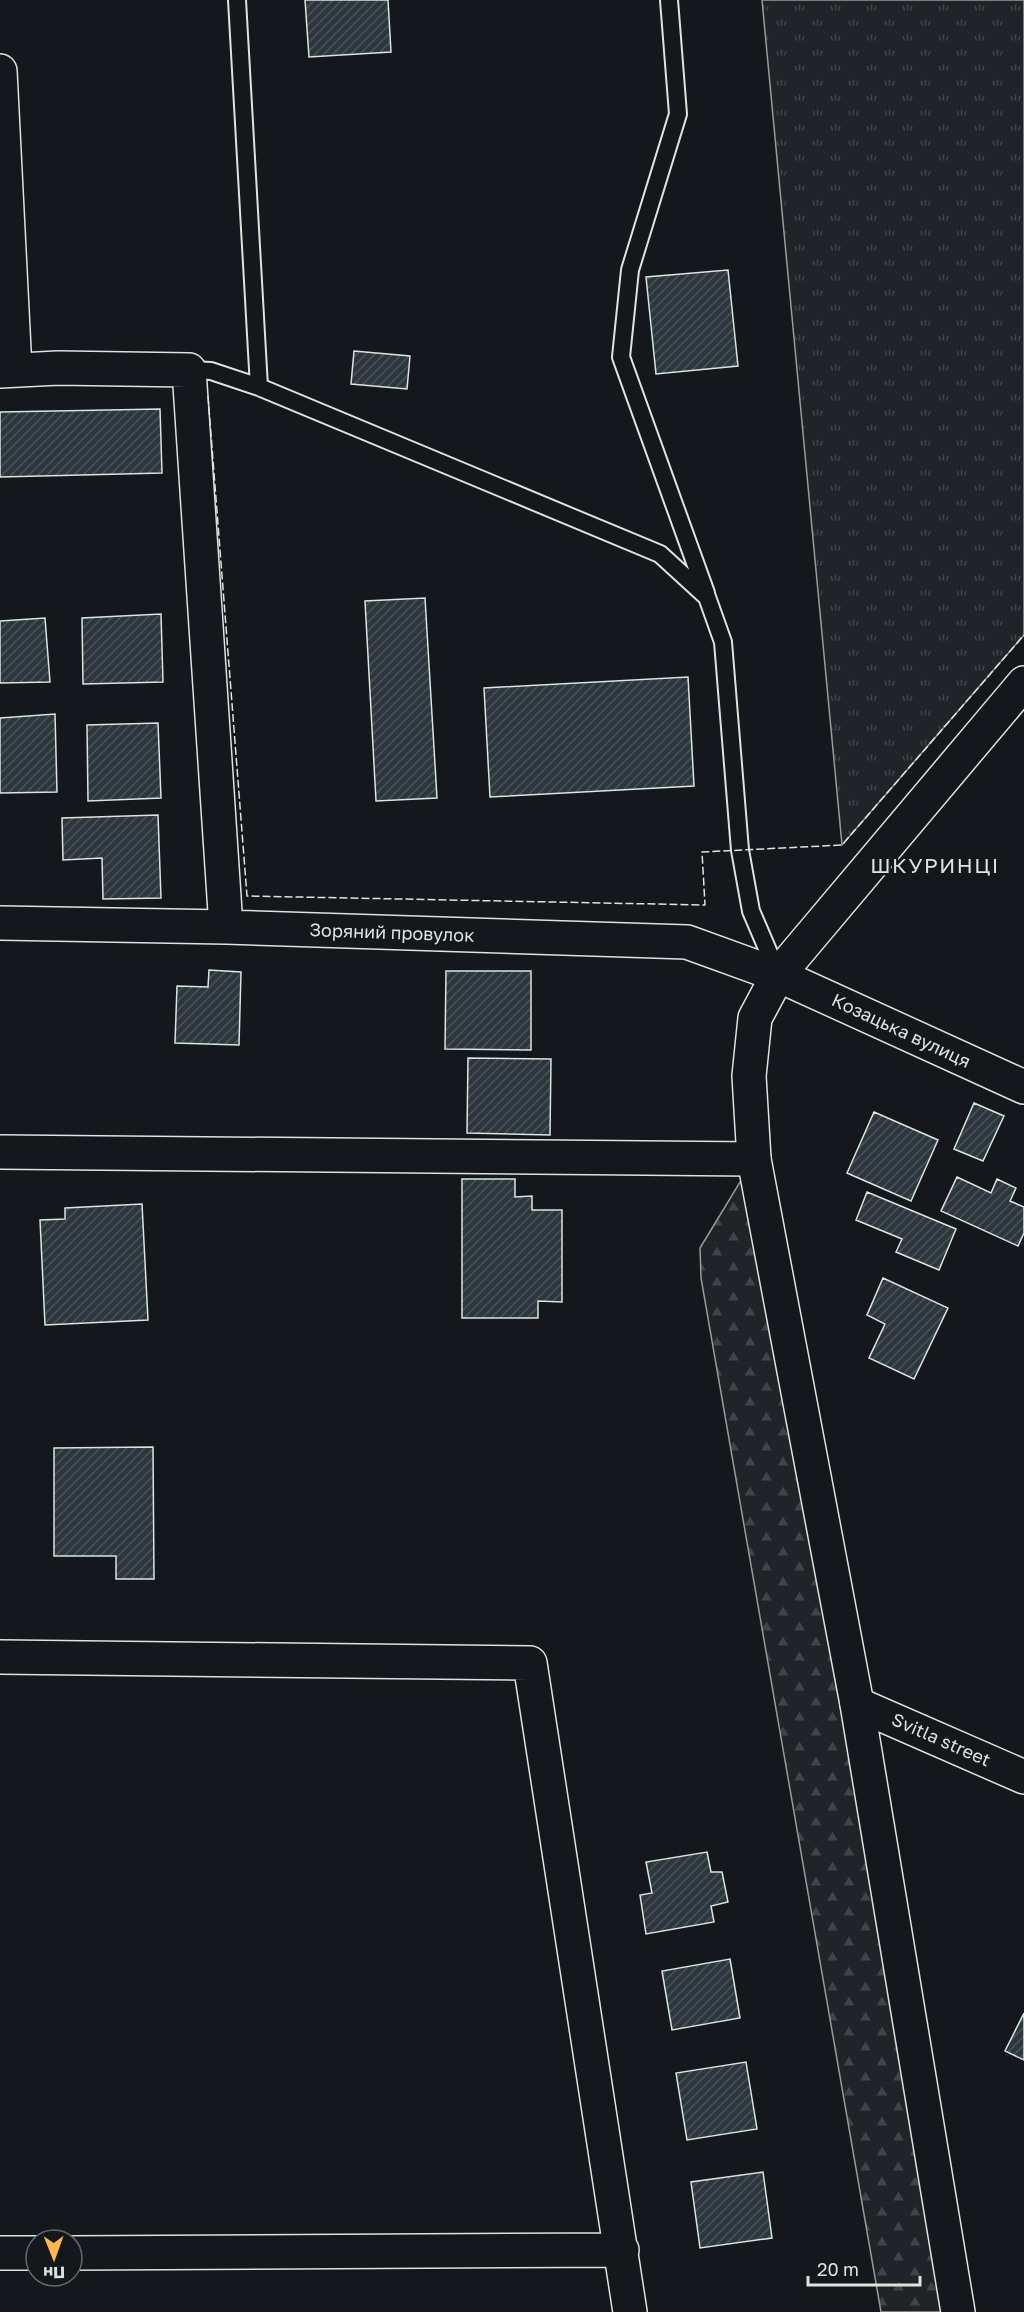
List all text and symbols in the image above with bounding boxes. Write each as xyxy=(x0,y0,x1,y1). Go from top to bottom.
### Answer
district label: ШКУРИНЦІ xyxy=(870,852,1000,878)
street label: Зоряний провулок xyxy=(309,918,475,946)
street label: Козацька вулиця xyxy=(828,988,974,1072)
street label: Svitla street xyxy=(889,1708,994,1771)
north arrow xyxy=(24,2228,84,2288)
scale bar xyxy=(808,2249,920,2287)
text: 20 m xyxy=(817,2258,859,2280)
text: Пн xyxy=(43,2263,65,2283)

